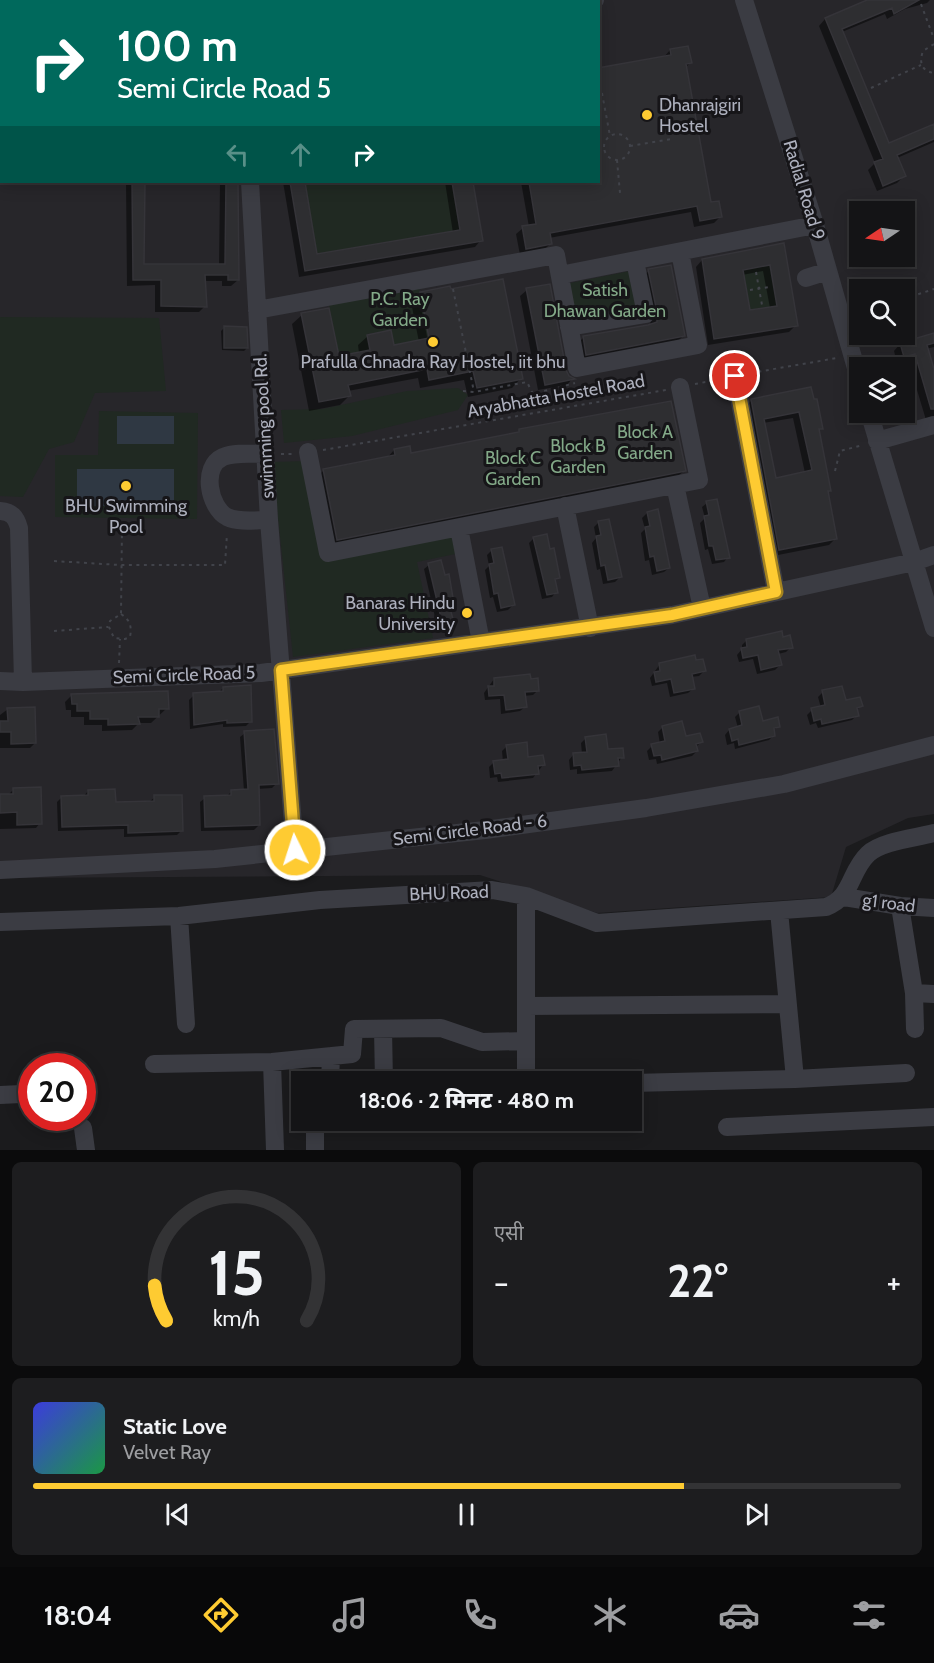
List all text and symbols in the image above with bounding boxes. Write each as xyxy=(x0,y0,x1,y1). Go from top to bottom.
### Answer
text: 100 m xyxy=(117,20,238,72)
icon: right xyxy=(18,24,96,102)
text: Semi Circle Road 5 xyxy=(117,72,331,105)
place label: Dhanrajgiri Hostel xyxy=(659,94,741,137)
marker: Dhanrajgiri Hostel xyxy=(640,108,654,122)
street label: Radial Road 9 xyxy=(778,137,830,243)
icon: left xyxy=(221,138,254,171)
icon: ahead xyxy=(284,138,317,171)
icon: right xyxy=(347,138,380,171)
north arrow xyxy=(849,201,915,267)
map controls xyxy=(849,201,915,423)
park label: Satish Dhawan Garden xyxy=(544,279,666,322)
button: search xyxy=(849,279,915,345)
park label: P.C. Ray Garden xyxy=(370,288,430,331)
marker: Prafulla Chnadra Ray Hostel, iit bhu xyxy=(426,335,440,349)
pin xyxy=(709,350,760,401)
place label: Prafulla Chnadra Ray Hostel, iit bhu xyxy=(301,351,565,373)
street label: swimming pool Rd. xyxy=(249,353,279,499)
button: layers xyxy=(849,357,915,423)
icon: arrive xyxy=(718,359,751,392)
street label: Aryabhatta Hostel Road xyxy=(466,370,646,422)
park label: Block A Garden xyxy=(617,421,673,464)
park label: Block B Garden xyxy=(550,435,606,478)
park label: Block C Garden xyxy=(485,447,541,490)
marker: BHU Swimming Pool xyxy=(119,479,133,493)
place label: BHU Swimming Pool xyxy=(65,495,188,538)
place label: Banaras Hindu University xyxy=(345,592,455,635)
marker: Banaras Hindu University xyxy=(460,606,474,620)
street label: Semi Circle Road 5 xyxy=(112,662,256,688)
street label: Semi Circle Road - 6 xyxy=(392,810,548,850)
position arrow xyxy=(263,818,327,882)
street label: BHU Road xyxy=(409,881,489,905)
street label: g1 road xyxy=(861,889,917,917)
speed limit sign: 20 xyxy=(18,1053,96,1131)
text: 18:06 · 2 मिनट · 480 m xyxy=(359,1087,574,1114)
text: एसी xyxy=(494,1221,524,1245)
text: 15 xyxy=(208,1235,265,1311)
text: 22° xyxy=(667,1254,728,1308)
text: − xyxy=(494,1262,509,1302)
text: + xyxy=(886,1262,901,1302)
text: km/h xyxy=(213,1305,260,1331)
text: Static Love xyxy=(123,1413,227,1440)
text: Velvet Ray xyxy=(123,1440,211,1464)
icon: previous xyxy=(161,1498,194,1531)
icon: pause xyxy=(450,1498,483,1531)
icon: next xyxy=(740,1498,773,1531)
icon: directions xyxy=(200,1594,242,1636)
icon: music xyxy=(329,1594,371,1636)
icon: phone xyxy=(459,1594,501,1636)
icon: climate xyxy=(589,1594,631,1636)
icon: car xyxy=(718,1594,760,1636)
icon: filters xyxy=(848,1594,890,1636)
text: 18:04 xyxy=(44,1599,112,1632)

